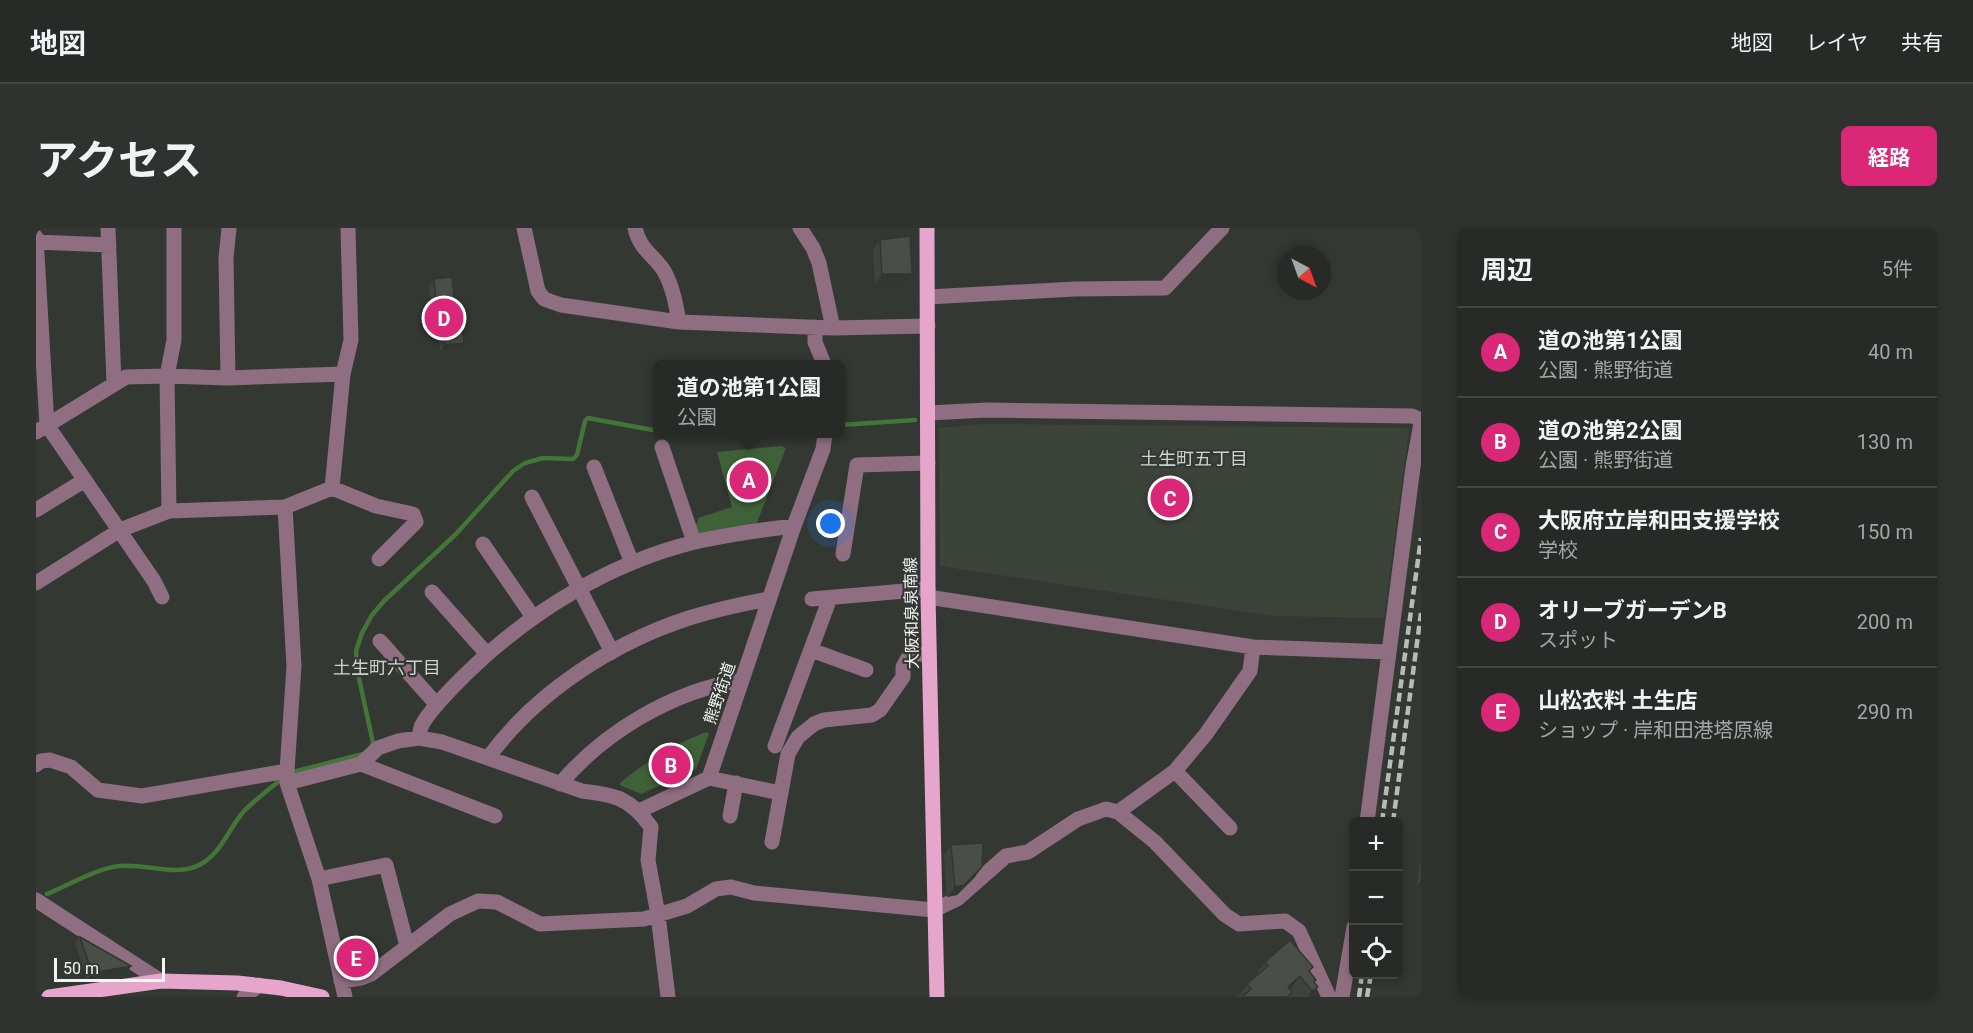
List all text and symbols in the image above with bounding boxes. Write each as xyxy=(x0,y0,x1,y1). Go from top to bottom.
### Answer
text: 地図 xyxy=(30,27,86,60)
text: 地図 xyxy=(1731,31,1773,55)
text: レイヤ xyxy=(1806,31,1868,55)
text: 共有 xyxy=(1901,31,1943,55)
button: 経路 xyxy=(1841,126,1937,186)
text: アクセス xyxy=(36,136,202,185)
north arrow xyxy=(1277,246,1331,300)
text: 周辺 xyxy=(1481,255,1533,285)
text: 5件 xyxy=(1882,257,1913,281)
pin: D xyxy=(424,296,464,340)
text: 道の池第1公園 xyxy=(1538,328,1683,353)
text: A xyxy=(1494,340,1507,364)
text: 40 m xyxy=(1868,340,1913,364)
text: 公園 · 熊野街道 xyxy=(1538,358,1673,382)
popup xyxy=(653,360,845,438)
text: 道の池第1公園 xyxy=(677,375,821,400)
text: 公園 xyxy=(677,405,717,429)
text: 道の池第2公園 xyxy=(1538,418,1683,443)
text: B xyxy=(1494,430,1507,454)
text: 130 m xyxy=(1857,430,1913,454)
district label: 土生町五丁目 xyxy=(1140,448,1248,469)
text: 公園 · 熊野街道 xyxy=(1538,448,1673,472)
pin: A xyxy=(730,458,768,502)
pin: C xyxy=(1150,476,1190,520)
text: 大阪府立岸和田支援学校 xyxy=(1538,508,1780,533)
your location xyxy=(816,509,845,538)
text: C xyxy=(1494,520,1507,544)
text: 150 m xyxy=(1857,520,1913,544)
text: 学校 xyxy=(1538,538,1578,562)
street label: 大阪和泉泉南線 xyxy=(901,557,922,669)
text: オリーブガーデンB xyxy=(1538,598,1727,623)
text: D xyxy=(1494,610,1507,634)
text: 200 m xyxy=(1857,610,1913,634)
text: スポット xyxy=(1538,628,1618,652)
district label: 土生町六丁目 xyxy=(333,657,441,678)
street label: 熊野街道 xyxy=(700,660,739,727)
text: 山松衣料 土生店 xyxy=(1538,688,1697,713)
text: E xyxy=(1495,700,1506,724)
text: 290 m xyxy=(1857,700,1913,724)
text: ショップ · 岸和田港塔原線 xyxy=(1538,718,1773,742)
pin: B xyxy=(652,742,690,788)
map controls xyxy=(1349,817,1403,979)
button: + xyxy=(1349,817,1403,871)
button: − xyxy=(1349,871,1403,925)
button: locate xyxy=(1349,925,1403,979)
pin: E xyxy=(336,936,376,980)
scale bar xyxy=(54,955,165,982)
text: 50 m xyxy=(63,959,99,978)

